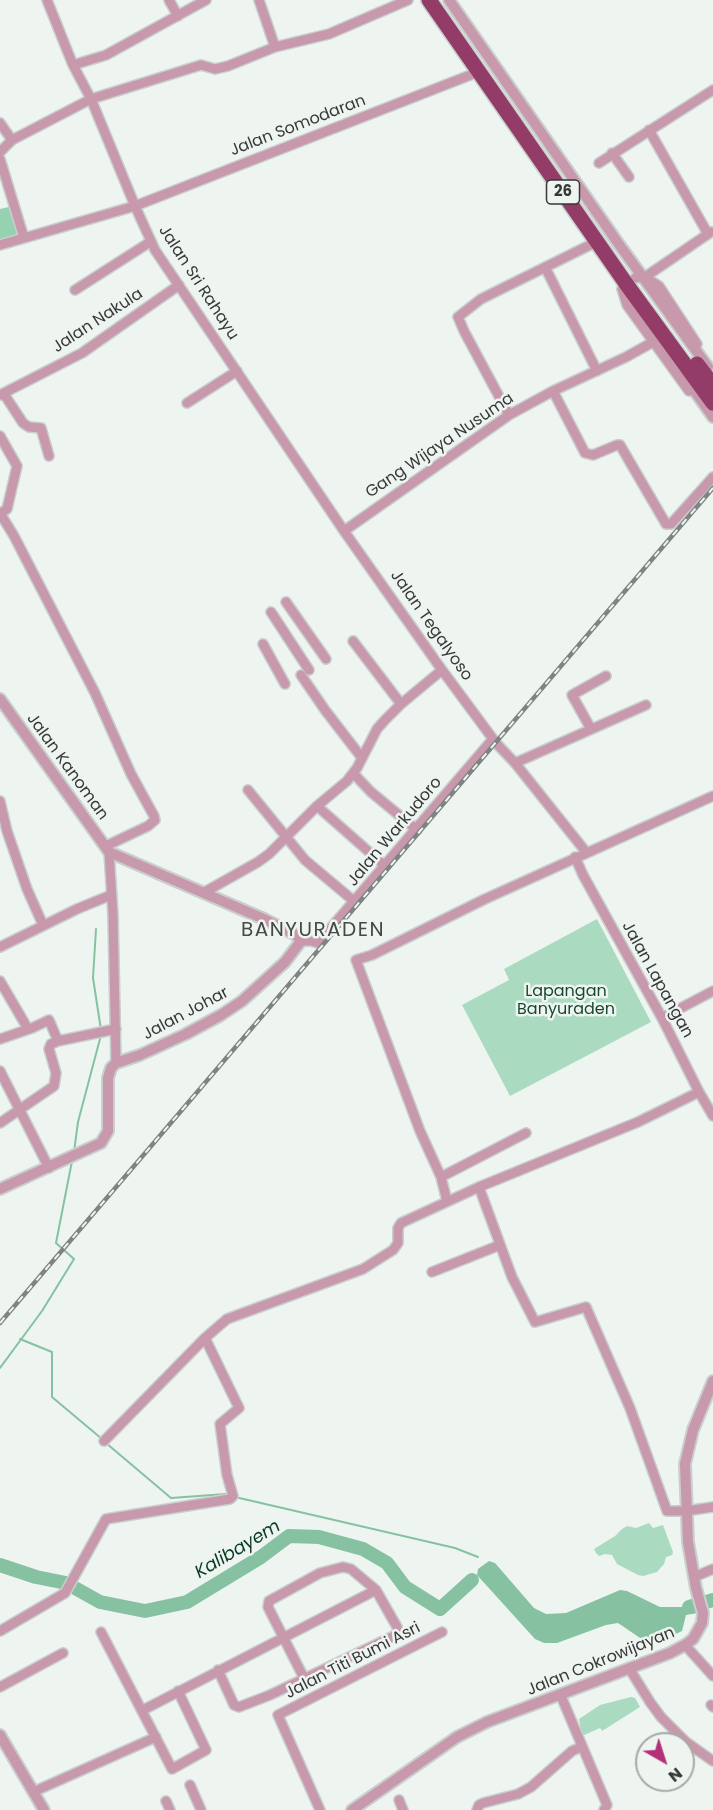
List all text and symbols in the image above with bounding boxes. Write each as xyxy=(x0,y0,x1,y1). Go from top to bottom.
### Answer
street label: Jalan Somodaran xyxy=(228,91,368,161)
road number: 26 xyxy=(546,180,580,204)
street label: Jalan Sri Rahayu xyxy=(154,222,242,344)
street label: Jalan Nakula xyxy=(49,285,147,357)
street label: Gang Wijaya Nusuma xyxy=(362,389,518,503)
street label: Jalan Tegalyoso xyxy=(386,567,476,685)
street label: Jalan Kanoman xyxy=(22,710,112,824)
street label: Jalan Warkudoro xyxy=(344,773,446,891)
street label: Jalan Lapangan xyxy=(617,918,697,1042)
district label: BANYURADEN xyxy=(241,919,385,943)
park label: Lapangan Banyuraden xyxy=(517,982,615,1020)
street label: Jalan Johar xyxy=(140,983,232,1045)
water label: Kalibayem xyxy=(191,1516,285,1584)
street label: Jalan Titi Bumi Asri xyxy=(282,1619,424,1703)
street label: Jalan Cokrowijayan xyxy=(524,1624,678,1700)
north arrow xyxy=(635,1732,695,1792)
text: N xyxy=(663,1762,687,1788)

